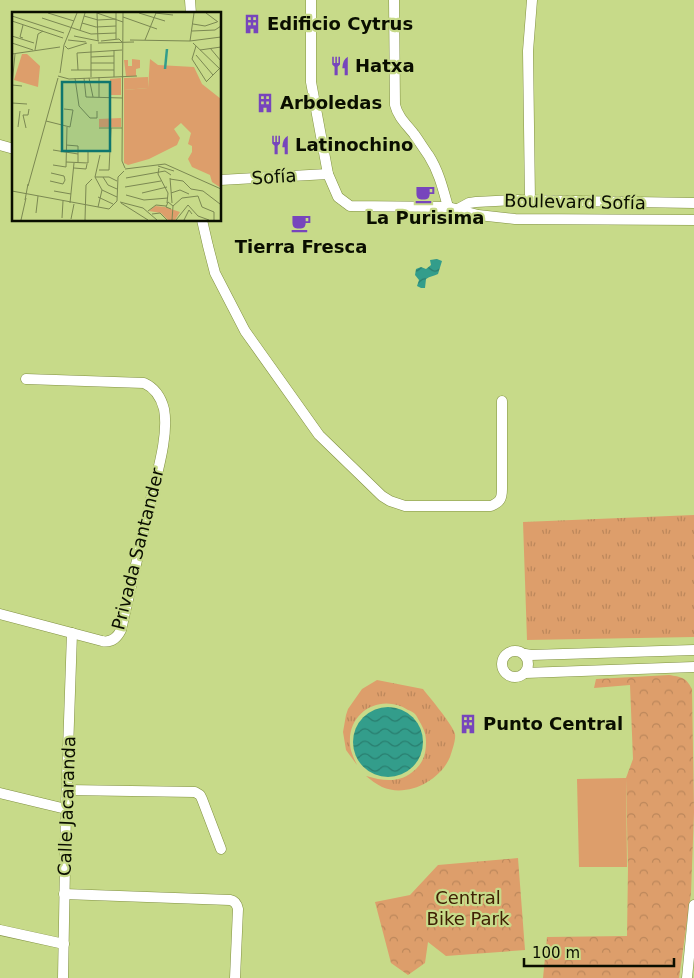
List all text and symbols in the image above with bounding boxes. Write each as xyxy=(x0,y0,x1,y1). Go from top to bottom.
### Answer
inset map xyxy=(12,12,221,221)
building icon: Edificio Cytrus xyxy=(241,13,263,35)
place label: Edificio Cytrus xyxy=(267,13,413,34)
restaurant icon: Hatxa xyxy=(329,55,351,77)
place label: Hatxa xyxy=(355,55,415,76)
building icon: Arboledas xyxy=(254,92,276,114)
place label: Arboledas xyxy=(280,92,382,113)
restaurant icon: Latinochino xyxy=(269,134,291,156)
place label: Latinochino xyxy=(295,134,413,155)
street label: Sofía xyxy=(251,164,297,189)
cafe icon: La Purisima xyxy=(414,183,436,205)
street label: Boulevard Sofía xyxy=(504,190,646,213)
place label: La Purisima xyxy=(366,207,484,228)
cafe icon: Tierra Fresca xyxy=(290,212,312,234)
place label: Tierra Fresca xyxy=(235,236,367,257)
street label: Privada Santander xyxy=(107,465,168,632)
building icon: Punto Central xyxy=(457,713,479,735)
place label: Punto Central xyxy=(483,713,623,734)
street label: Calle Jacaranda xyxy=(54,736,79,876)
park label: Central Bike Park xyxy=(427,887,510,929)
scale bar xyxy=(524,936,674,968)
text: 100 m xyxy=(532,944,580,962)

